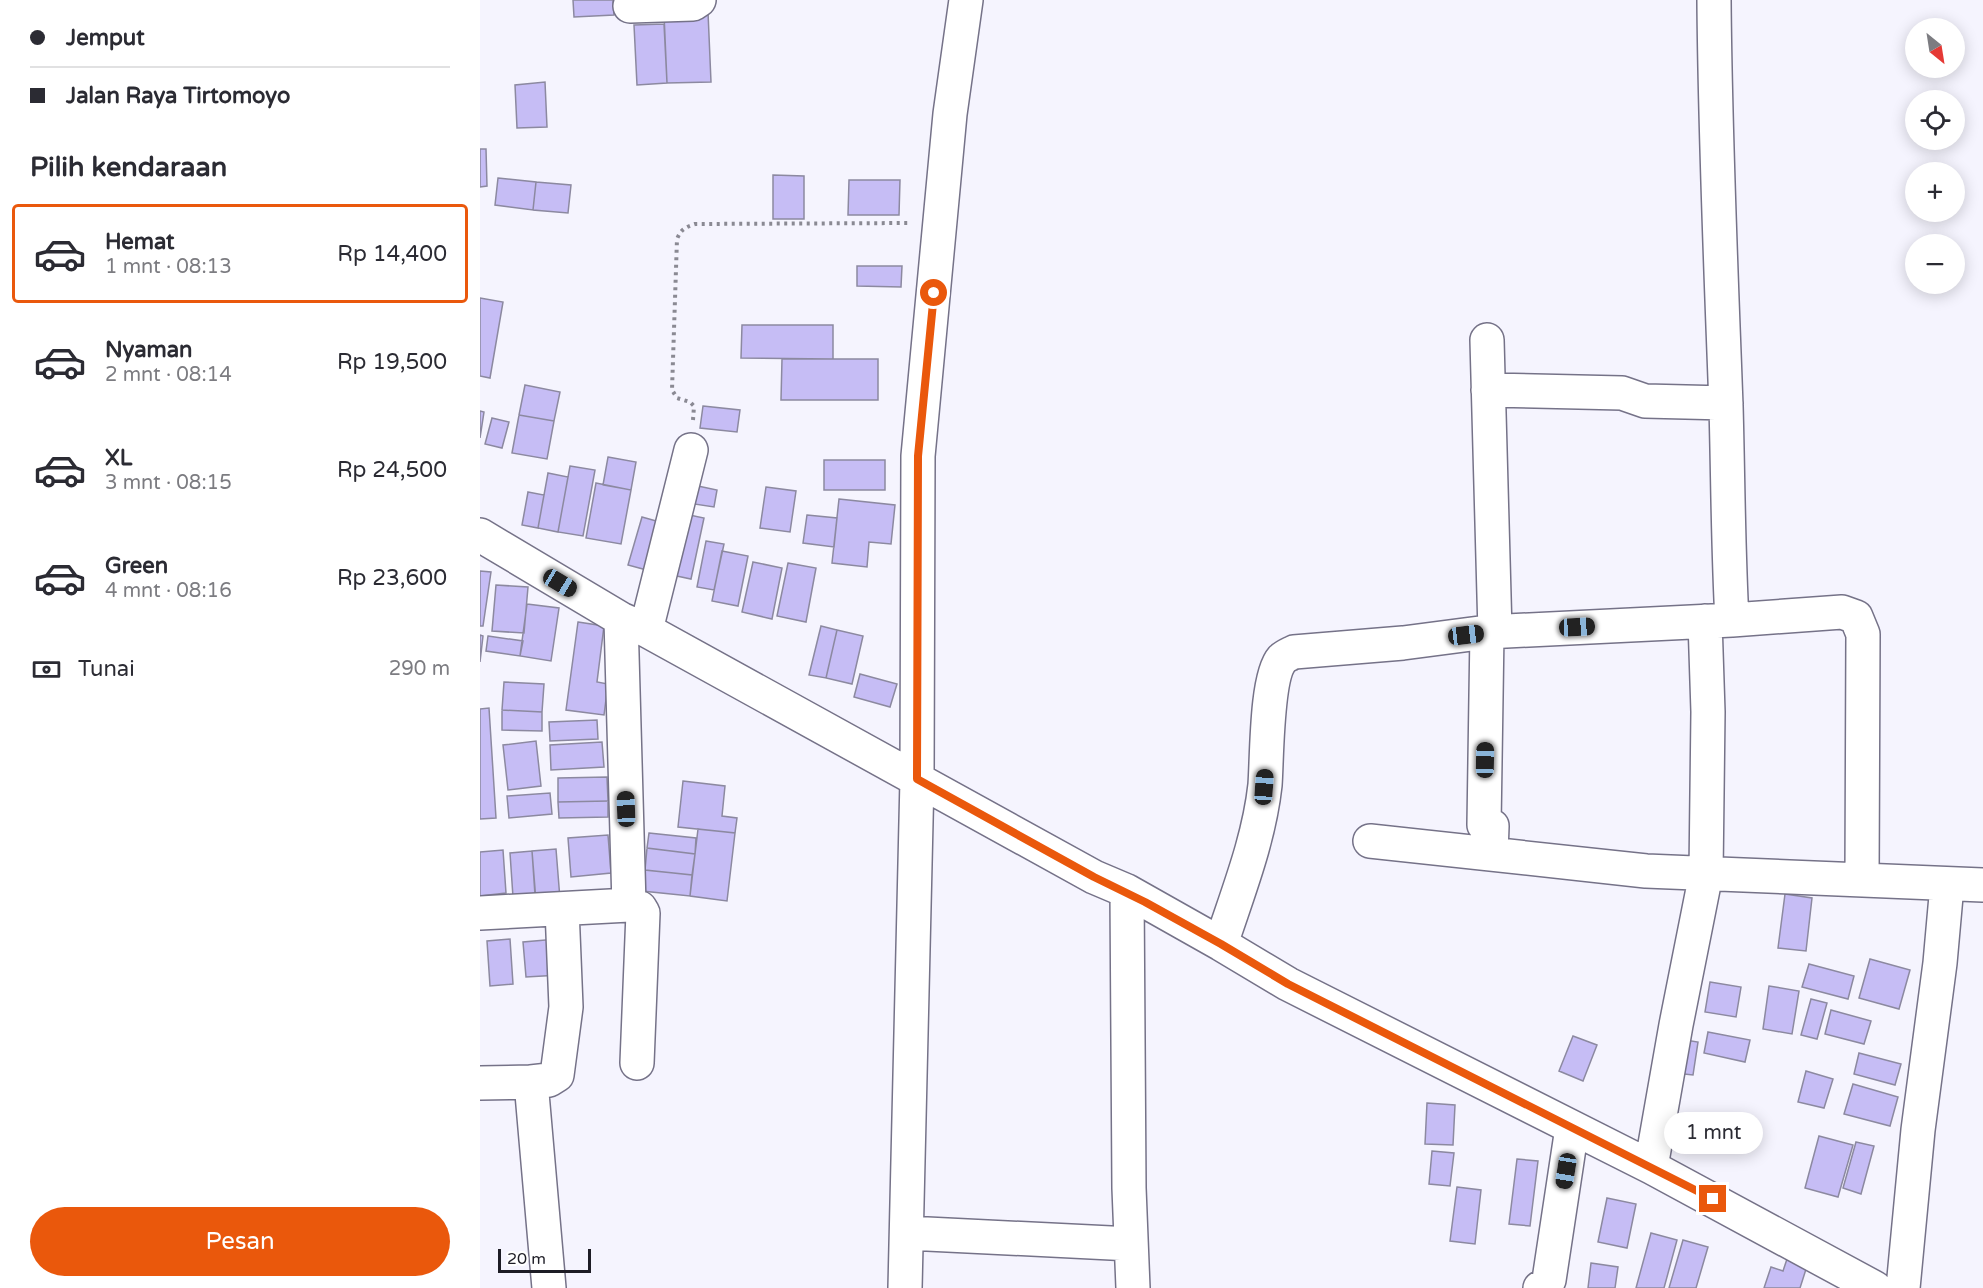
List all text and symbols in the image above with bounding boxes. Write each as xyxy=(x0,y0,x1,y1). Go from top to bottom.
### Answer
north arrow xyxy=(1905,18,1965,78)
map controls xyxy=(1905,18,1965,294)
text: Jemput xyxy=(66,25,145,51)
text: Jalan Raya Tirtomoyo xyxy=(66,83,290,109)
button: locate xyxy=(1905,90,1965,150)
text: Pilih kendaraan xyxy=(30,151,227,184)
button: + xyxy=(1905,162,1965,222)
icon: car xyxy=(33,227,87,281)
text: Hemat xyxy=(105,229,174,255)
button: − xyxy=(1905,234,1965,294)
text: Rp 14,400 xyxy=(337,241,447,267)
text: 1 mnt · 08:13 xyxy=(105,255,232,279)
route start xyxy=(920,279,947,306)
icon: car xyxy=(33,335,87,389)
text: Nyaman xyxy=(105,337,192,363)
text: Rp 19,500 xyxy=(337,349,447,375)
text: 2 mnt · 08:14 xyxy=(105,363,232,387)
icon: car xyxy=(33,443,87,497)
text: XL xyxy=(105,445,132,471)
text: Rp 24,500 xyxy=(337,457,447,483)
text: 3 mnt · 08:15 xyxy=(105,471,232,495)
icon: car xyxy=(33,551,87,605)
text: Green xyxy=(105,553,168,579)
text: Rp 23,600 xyxy=(337,565,447,591)
car xyxy=(540,566,580,600)
text: 4 mnt · 08:16 xyxy=(105,579,232,603)
car xyxy=(1559,617,1595,637)
car xyxy=(1447,624,1485,646)
icon: cash xyxy=(30,653,63,686)
text: Tunai xyxy=(78,656,135,682)
text: 290 m xyxy=(389,657,450,681)
car xyxy=(1476,742,1494,778)
car xyxy=(1254,768,1274,806)
car xyxy=(616,791,636,827)
callout: 1 mnt xyxy=(1664,1112,1762,1154)
text: 1 mnt xyxy=(1686,1121,1741,1145)
car xyxy=(1554,1152,1578,1190)
route end xyxy=(1699,1185,1726,1212)
button: Pesan xyxy=(30,1207,450,1276)
scale bar xyxy=(498,1246,591,1274)
text: 20 m xyxy=(507,1249,546,1269)

